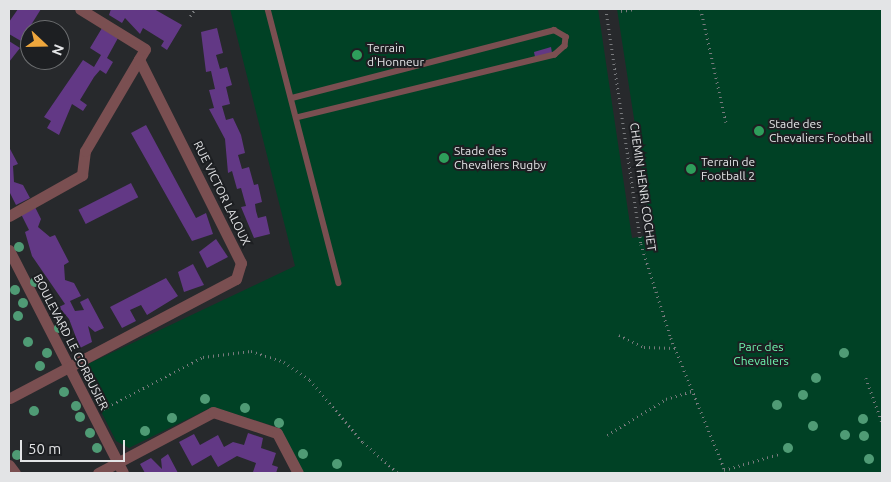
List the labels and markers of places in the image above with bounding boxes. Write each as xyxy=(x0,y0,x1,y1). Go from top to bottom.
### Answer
place label: Terrain d'Honneur xyxy=(367,41,424,69)
marker: Terrain d'Honneur xyxy=(351,49,363,61)
place label: Stade des Chevaliers Football xyxy=(769,117,872,145)
marker: Stade des Chevaliers Football xyxy=(753,125,765,137)
place label: Stade des Chevaliers Rugby xyxy=(454,144,546,172)
marker: Stade des Chevaliers Rugby xyxy=(438,152,450,164)
place label: Terrain de Football 2 xyxy=(701,155,755,183)
marker: Terrain de Football 2 xyxy=(685,163,697,175)

